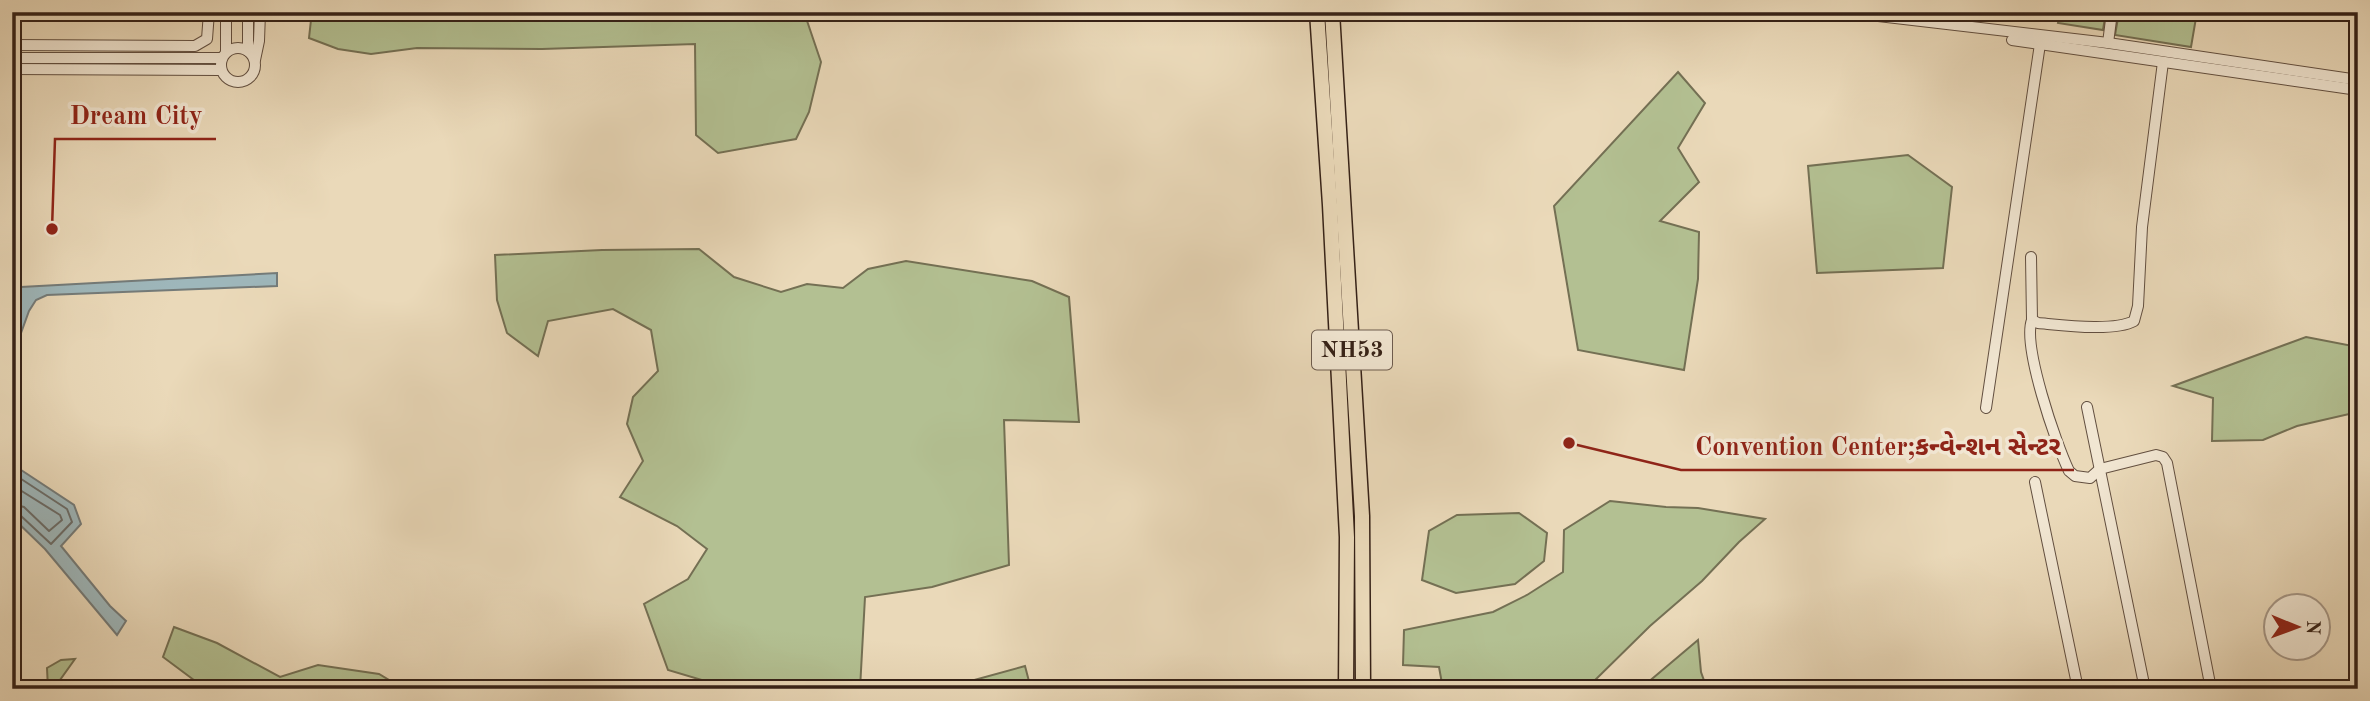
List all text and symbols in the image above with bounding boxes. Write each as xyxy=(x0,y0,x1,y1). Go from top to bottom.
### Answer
callout: Dream City xyxy=(55,92,216,139)
text: Dream City xyxy=(69,104,203,130)
road number: NH53 xyxy=(1312,330,1392,370)
callout: Convention Center;કન્વેન્શન સેન્ટર xyxy=(1681,423,2074,470)
text: Convention Center;કન્વેન્શન સેન્ટર xyxy=(1695,431,2062,461)
north arrow xyxy=(2262,592,2332,662)
text: N xyxy=(2302,620,2321,635)

